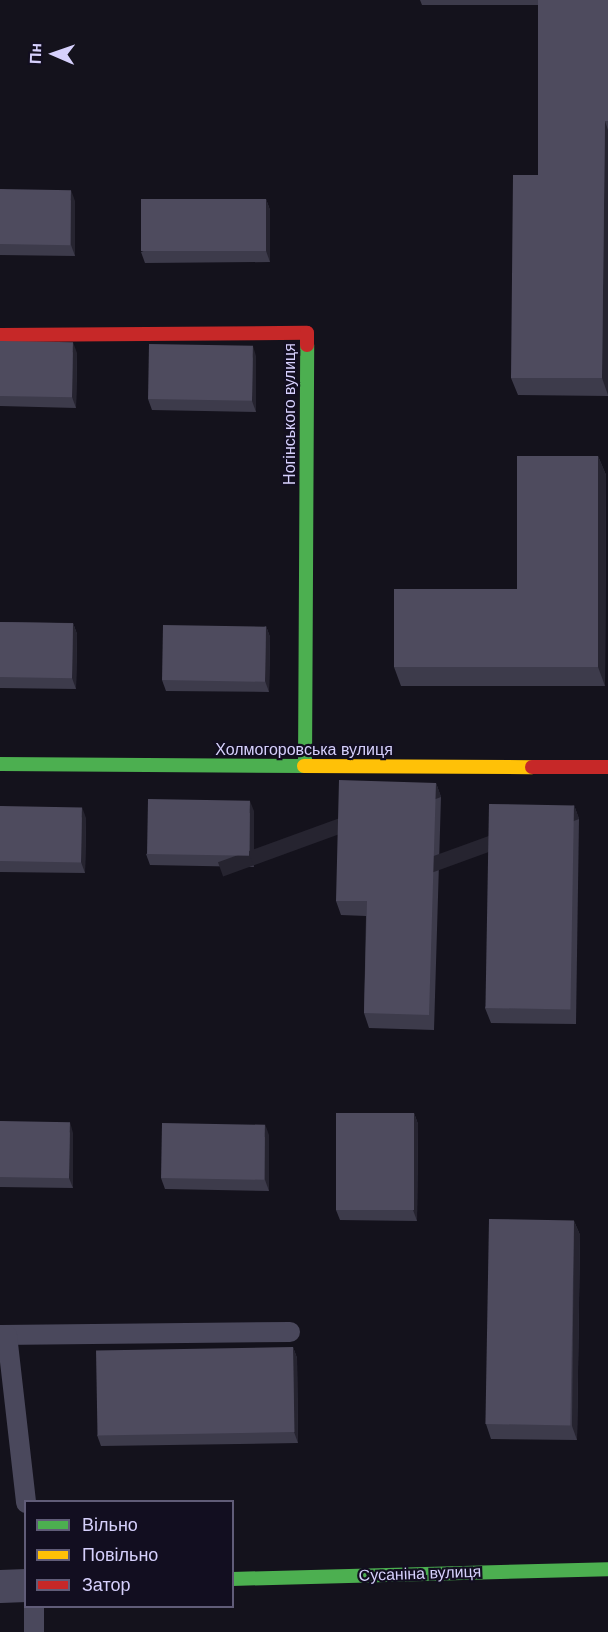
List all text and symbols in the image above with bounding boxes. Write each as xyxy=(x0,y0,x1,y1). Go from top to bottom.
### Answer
north arrow xyxy=(24,24,84,84)
text: Пн xyxy=(27,42,44,64)
street label: Ногінського вулиця xyxy=(280,343,300,485)
street label: Холмогоровська вулиця xyxy=(215,740,393,760)
legend xyxy=(24,1500,234,1608)
text: Вільно xyxy=(82,1515,138,1535)
text: Повільно xyxy=(82,1545,158,1565)
street label: Сусаніна вулиця xyxy=(358,1562,482,1586)
text: Затор xyxy=(82,1575,131,1595)

